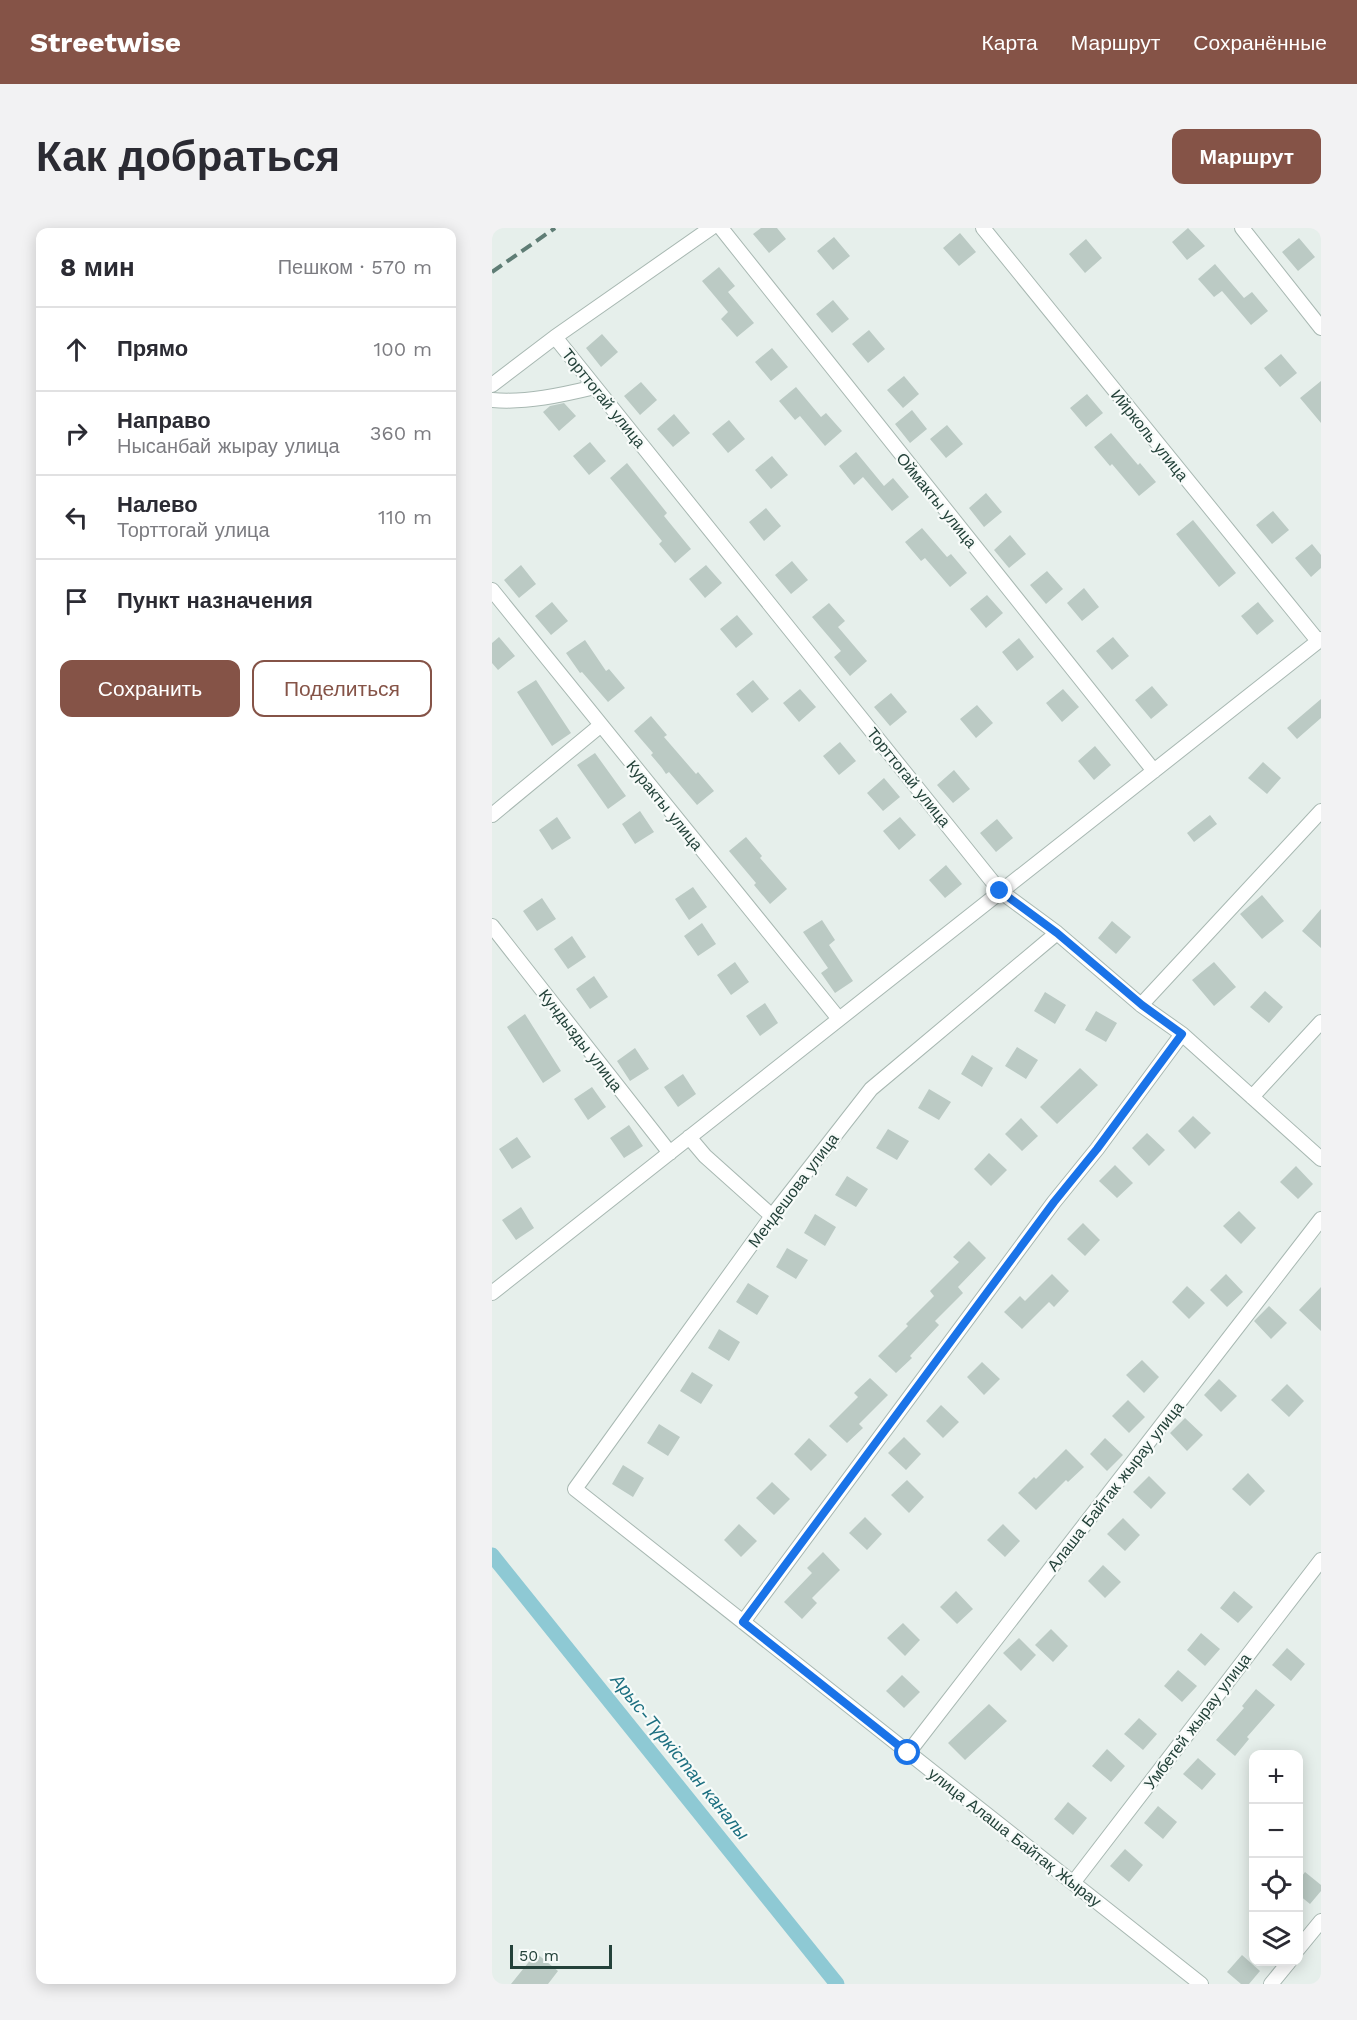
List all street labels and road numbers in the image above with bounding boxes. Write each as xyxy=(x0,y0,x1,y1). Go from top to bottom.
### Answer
street label: Торттогай улица xyxy=(558,345,649,452)
street label: Ийрколь улица xyxy=(1107,386,1192,485)
street label: Оймакты улица xyxy=(892,449,981,552)
street label: Торттогай улица xyxy=(863,724,954,831)
street label: Куракты улица xyxy=(622,756,707,854)
street label: Кундызды улица xyxy=(535,985,626,1095)
street label: Мендешова улица xyxy=(744,1129,843,1251)
street label: Алаша Байтак жырау улица xyxy=(1043,1398,1188,1575)
street label: Умбетей жырау улица xyxy=(1140,1649,1255,1793)
street label: улица Алаша Байтақ Жырау xyxy=(924,1764,1105,1911)

